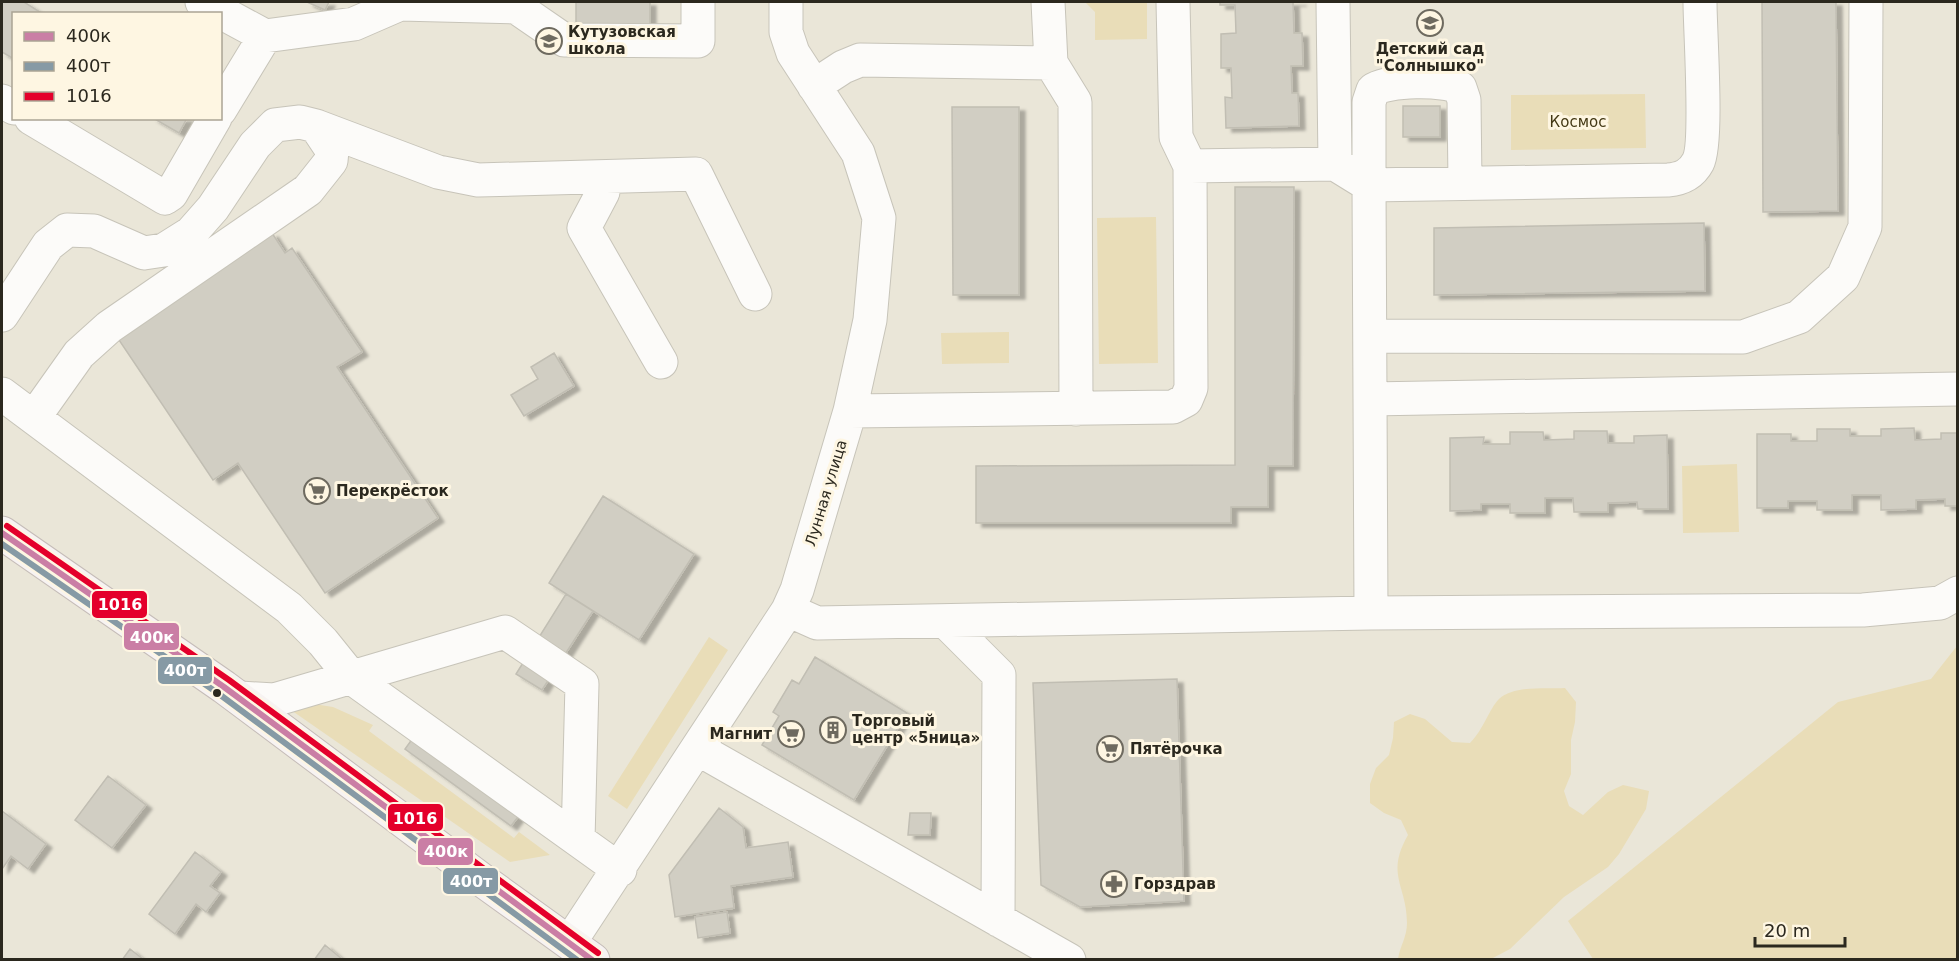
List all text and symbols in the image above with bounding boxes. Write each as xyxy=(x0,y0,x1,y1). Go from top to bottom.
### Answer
school or university icon: Детский сад "Солнышко" xyxy=(1415,8,1445,38)
legend xyxy=(12,12,222,120)
place label: Кутузовская школа xyxy=(568,23,676,58)
text: 400к xyxy=(66,25,111,46)
school or university icon: Кутузовская школа xyxy=(534,26,564,56)
place label: Детский сад "Солнышко" xyxy=(1376,40,1484,75)
text: 400т xyxy=(66,55,111,76)
text: 1016 xyxy=(66,85,112,106)
park label: Космос xyxy=(1550,113,1606,131)
street label: Лунная улица xyxy=(801,438,851,548)
supermarket icon: Перекрёсток xyxy=(302,476,332,506)
place label: Перекрёсток xyxy=(336,482,449,500)
line badge: 1016 xyxy=(91,590,148,619)
text: 1016 xyxy=(98,595,142,614)
line badge: 400к xyxy=(123,622,180,651)
text: 400к xyxy=(130,628,174,647)
line badge: 400т xyxy=(157,656,213,685)
text: 400т xyxy=(164,661,207,680)
unlabelled marker xyxy=(211,687,223,699)
place label: Торговый центр «5ница» xyxy=(852,712,980,747)
building icon: Торговый центр «5ница» xyxy=(818,715,848,745)
supermarket icon: Магнит xyxy=(776,719,806,749)
place label: Магнит xyxy=(710,725,772,743)
supermarket icon: Пятёрочка xyxy=(1095,734,1125,764)
place label: Пятёрочка xyxy=(1130,740,1223,758)
line badge: 1016 xyxy=(387,803,444,832)
text: 1016 xyxy=(393,809,437,828)
line badge: 400к xyxy=(417,837,474,866)
text: 400к xyxy=(424,842,468,861)
line badge: 400т xyxy=(442,867,499,895)
pharmacy icon: Горздрав xyxy=(1099,869,1129,899)
text: 400т xyxy=(450,872,493,891)
place label: Горздрав xyxy=(1134,875,1216,893)
scale bar xyxy=(1755,910,1845,948)
text: 20 m xyxy=(1764,920,1810,941)

